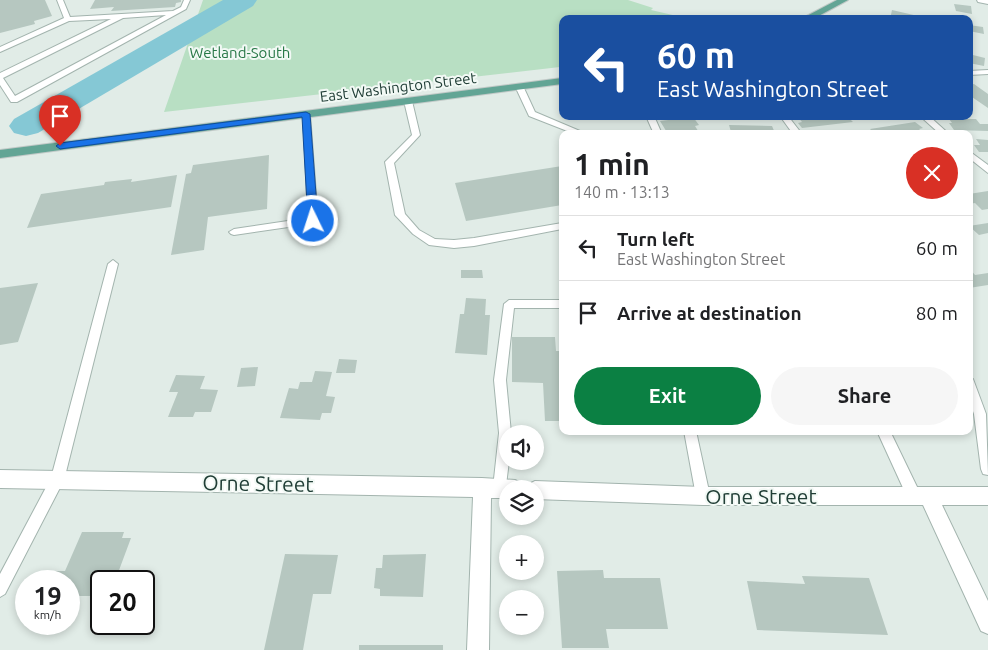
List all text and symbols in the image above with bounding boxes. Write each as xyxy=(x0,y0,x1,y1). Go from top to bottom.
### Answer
icon: left xyxy=(574,35,639,100)
text: 60 m xyxy=(657,35,735,75)
park label: Wetland-South xyxy=(190,44,290,61)
street label: East Washington Street xyxy=(319,69,477,105)
text: East Washington Street xyxy=(657,76,888,101)
pin xyxy=(39,95,81,146)
icon: arrive xyxy=(46,102,74,130)
text: 1 min xyxy=(574,147,650,181)
button: close xyxy=(906,147,958,199)
text: 140 m · 13:13 xyxy=(574,183,670,201)
position arrow xyxy=(286,194,338,246)
text: Turn left xyxy=(617,228,695,250)
icon: left xyxy=(574,234,602,262)
text: 60 m xyxy=(916,237,958,259)
text: East Washington Street xyxy=(617,250,785,268)
icon: arrive xyxy=(574,299,602,327)
text: Arrive at destination xyxy=(617,302,802,324)
text: 80 m xyxy=(916,302,958,324)
button: Exit xyxy=(574,367,761,425)
button: Share xyxy=(771,367,958,425)
map controls xyxy=(499,425,544,635)
button: sound xyxy=(499,425,544,470)
street label: Orne Street xyxy=(202,470,314,496)
button: layers xyxy=(499,480,544,525)
street label: Orne Street xyxy=(705,484,817,508)
button: + xyxy=(499,535,544,580)
speed limit sign: 20 xyxy=(90,570,155,635)
text: 19 xyxy=(33,582,62,610)
button: − xyxy=(499,590,544,635)
text: km/h xyxy=(34,608,61,621)

